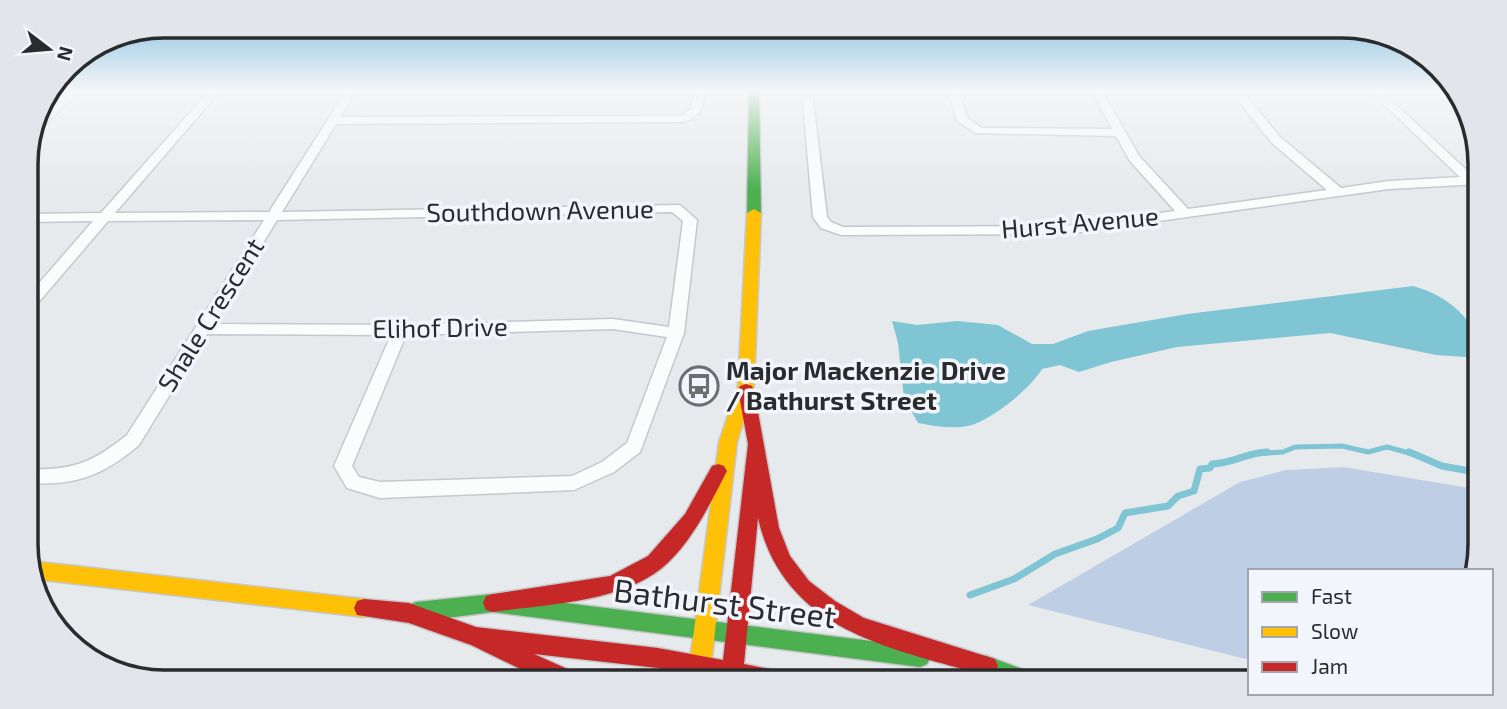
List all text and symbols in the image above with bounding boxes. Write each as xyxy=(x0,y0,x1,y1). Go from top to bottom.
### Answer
north arrow xyxy=(14,14,84,84)
text: N xyxy=(53,44,79,64)
street label: Southdown Avenue xyxy=(426,192,654,227)
street label: Hurst Avenue xyxy=(1000,199,1160,244)
street label: Shale Crescent xyxy=(150,232,269,397)
street label: Elihof Drive xyxy=(372,310,508,343)
place label: Major Mackenzie Drive / Bathurst Street xyxy=(726,354,1006,415)
bus stop icon: Major Mackenzie Drive / Bathurst Street xyxy=(678,365,720,407)
legend xyxy=(1248,569,1493,695)
street label: Bathurst Street xyxy=(612,570,839,635)
text: Fast xyxy=(1311,583,1352,608)
text: Slow xyxy=(1311,618,1358,643)
text: Jam xyxy=(1311,653,1348,678)

